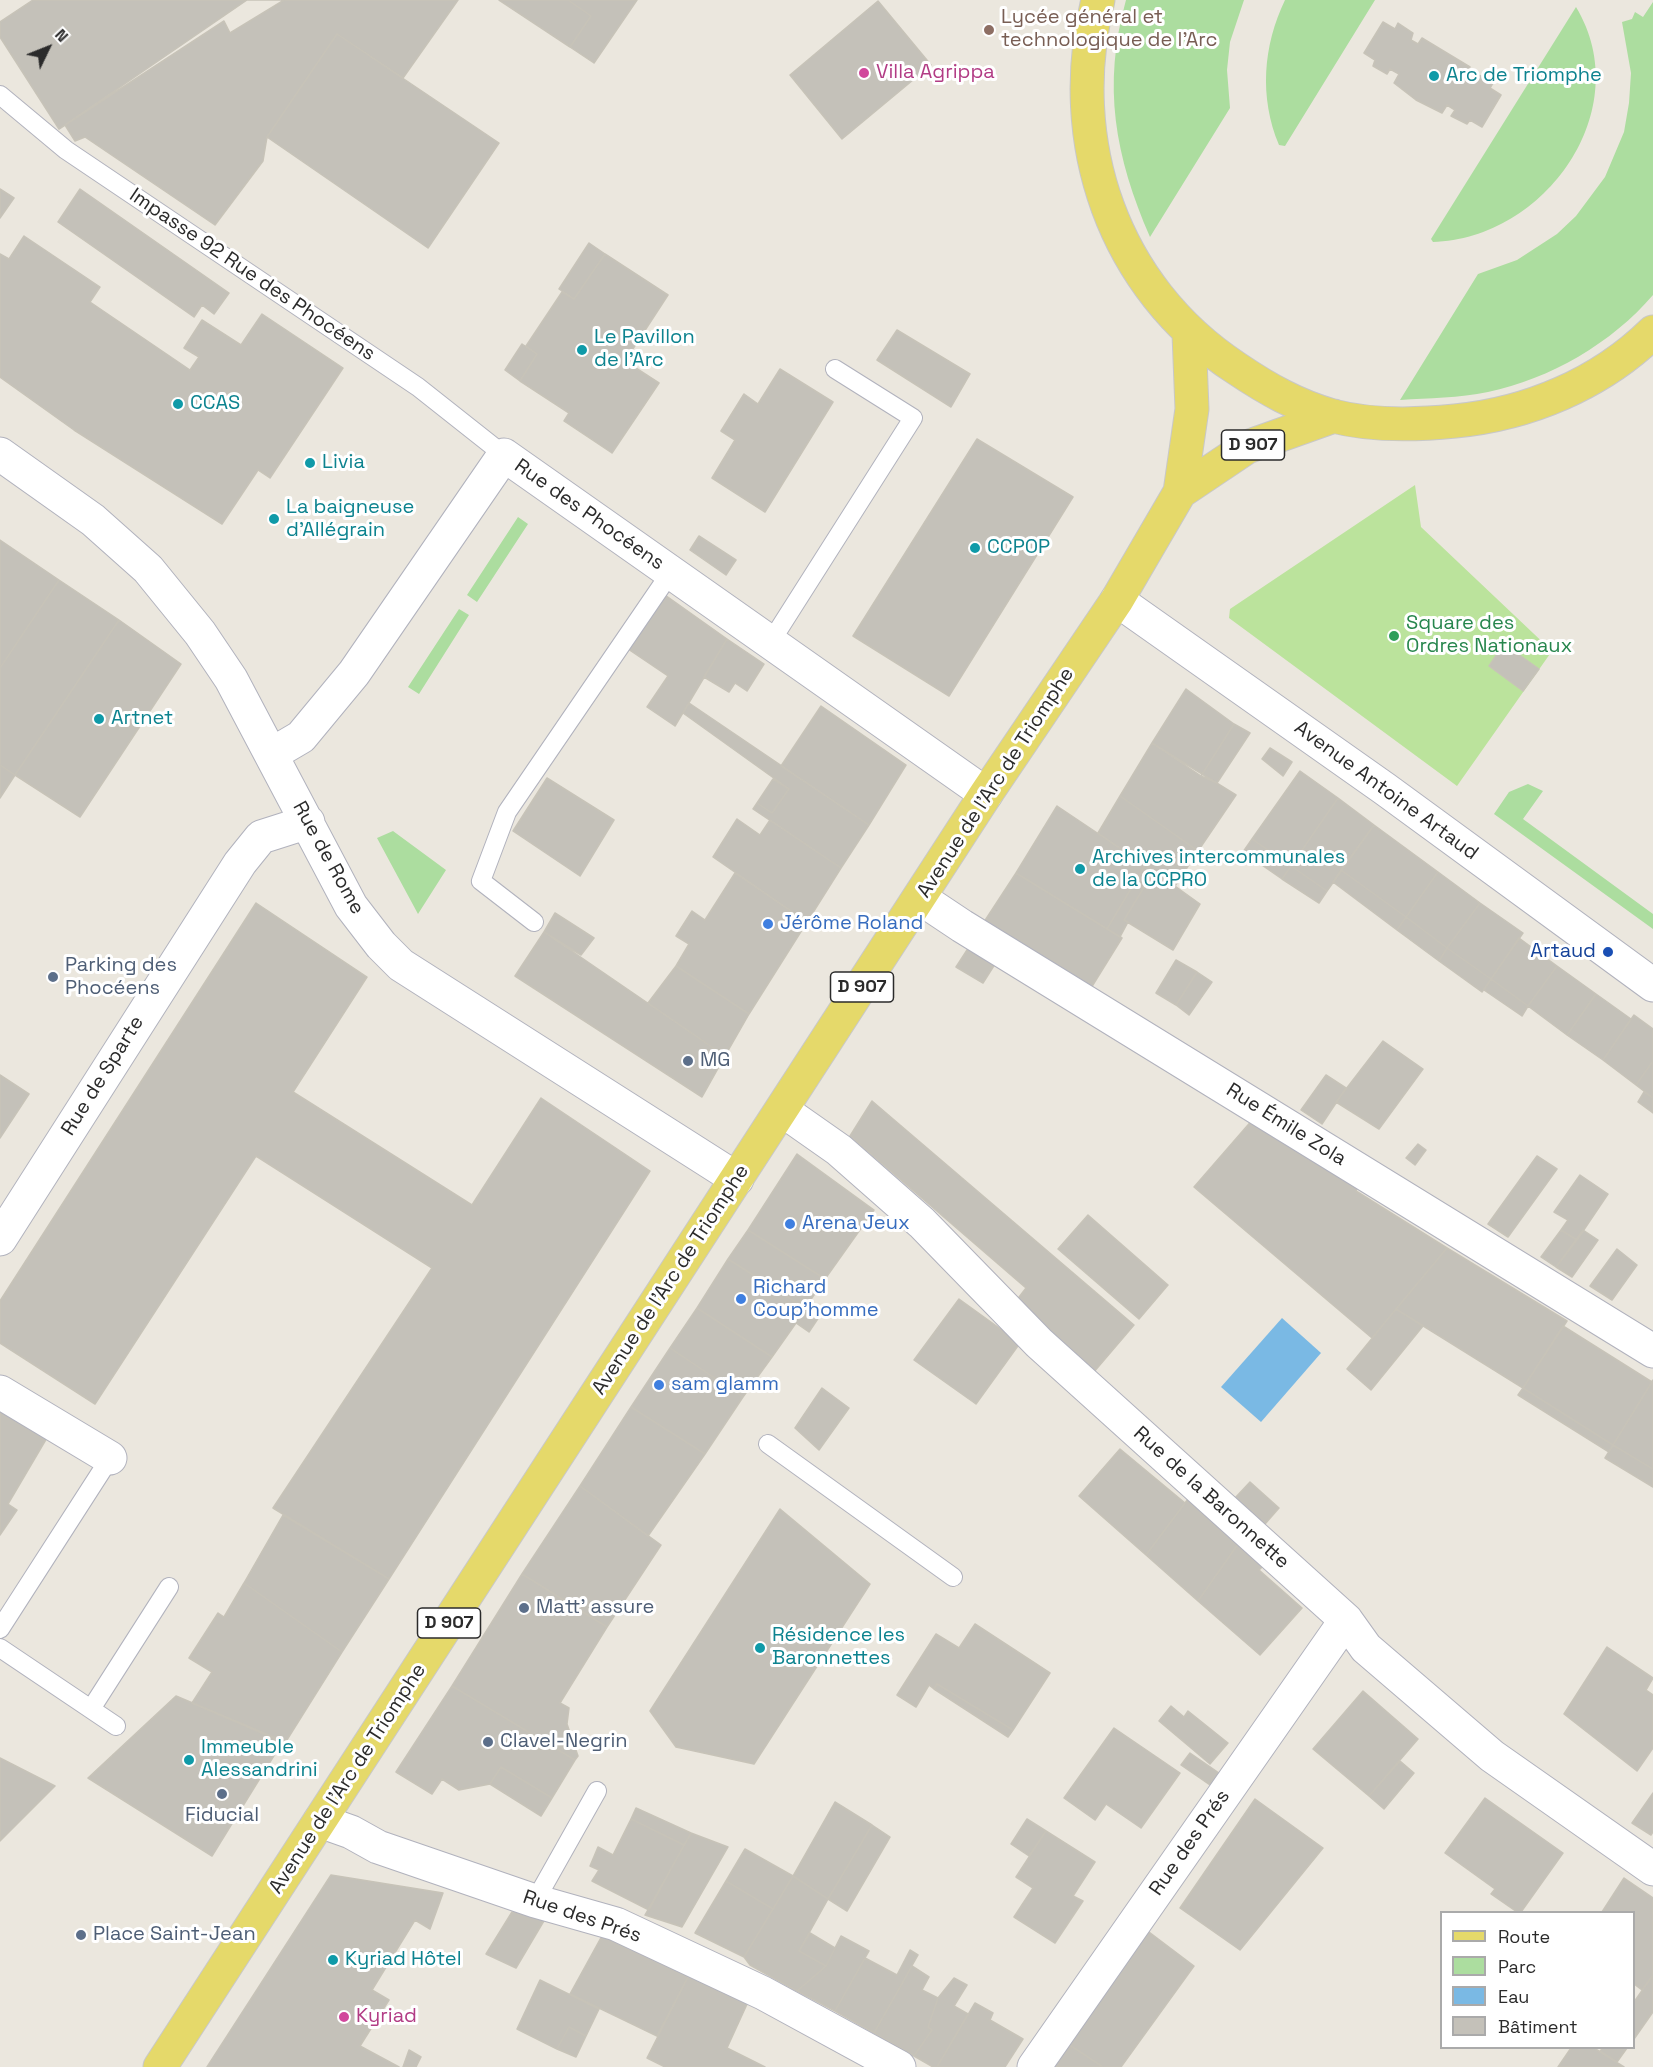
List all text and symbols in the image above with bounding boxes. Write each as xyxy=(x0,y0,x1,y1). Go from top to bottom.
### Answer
place label: Lycée général et technologique de l'Arc xyxy=(1001,6,1217,53)
north arrow xyxy=(18,18,78,78)
marker: Lycée général et technologique de l'Arc xyxy=(982,23,996,37)
text: N xyxy=(50,24,73,46)
place label: Villa Agrippa xyxy=(876,61,995,85)
place label: Arc de Triomphe xyxy=(1446,64,1602,88)
marker: Villa Agrippa xyxy=(857,66,871,80)
marker: Arc de Triomphe xyxy=(1427,69,1441,83)
street label: Impasse 92 Rue des Phocéens xyxy=(125,184,379,366)
place label: Le Pavillon de l'Arc xyxy=(594,326,695,373)
marker: Le Pavillon de l'Arc xyxy=(575,343,589,357)
place label: CCAS xyxy=(190,392,240,416)
marker: CCAS xyxy=(171,397,185,411)
road number: D 907 xyxy=(1222,430,1284,460)
place label: Livia xyxy=(322,451,365,475)
street label: Rue des Phocéens xyxy=(509,454,669,576)
marker: Livia xyxy=(303,456,317,470)
place label: La baigneuse d’Allégrain xyxy=(286,496,414,543)
marker: La baigneuse d’Allégrain xyxy=(267,512,281,526)
place label: CCPOP xyxy=(987,536,1050,560)
marker: CCPOP xyxy=(968,541,982,555)
place label: Square des Ordres Nationaux xyxy=(1406,612,1572,659)
marker: Square des Ordres Nationaux xyxy=(1387,629,1401,643)
street label: Avenue de l'Arc de Triomphe xyxy=(912,663,1080,903)
place label: Artnet xyxy=(111,707,173,731)
marker: Artnet xyxy=(92,712,106,726)
street label: Avenue Antoine Artaud xyxy=(1289,716,1483,866)
street label: Rue de Rome xyxy=(287,797,369,919)
place label: Archives intercommunales de la CCPRO xyxy=(1092,846,1345,893)
marker: Archives intercommunales de la CCPRO xyxy=(1073,862,1087,876)
place label: Jérôme Roland xyxy=(780,912,923,936)
marker: Jérôme Roland xyxy=(761,917,775,931)
place label: Artaud xyxy=(1530,940,1596,964)
marker: Artaud xyxy=(1601,945,1615,959)
place label: Parking des Phocéens xyxy=(65,954,177,1001)
marker: Parking des Phocéens xyxy=(46,970,60,984)
road number: D 907 xyxy=(830,972,894,1002)
street label: Rue de Sparte xyxy=(57,1012,149,1140)
place label: MG xyxy=(700,1049,730,1073)
marker: MG xyxy=(681,1054,695,1068)
street label: Rue Émile Zola xyxy=(1222,1079,1350,1171)
street label: Avenue de l'Arc de Triomphe xyxy=(587,1160,755,1400)
place label: Arena Jeux xyxy=(802,1212,910,1236)
marker: Arena Jeux xyxy=(783,1217,797,1231)
place label: Richard Coup'homme xyxy=(753,1276,879,1323)
marker: Richard Coup'homme xyxy=(734,1292,748,1306)
place label: sam glamm xyxy=(671,1373,779,1397)
marker: sam glamm xyxy=(652,1378,666,1392)
street label: Rue de la Baronnette xyxy=(1128,1422,1294,1574)
place label: Matt’ assure xyxy=(536,1596,654,1620)
marker: Matt’ assure xyxy=(517,1601,531,1615)
road number: D 907 xyxy=(418,1608,480,1638)
place label: Résidence les Baronnettes xyxy=(772,1624,905,1671)
marker: Résidence les Baronnettes xyxy=(753,1641,767,1655)
street label: Avenue de l'Arc de Triomphe xyxy=(264,1659,432,1899)
place label: Clavel-Negrin xyxy=(500,1730,628,1754)
marker: Clavel-Negrin xyxy=(481,1735,495,1749)
place label: Immeuble Alessandrini xyxy=(201,1736,318,1783)
marker: Immeuble Alessandrini xyxy=(182,1753,196,1767)
street label: Rue des Prés xyxy=(1145,1785,1235,1901)
marker: Fiducial xyxy=(215,1787,229,1801)
place label: Fiducial xyxy=(185,1804,259,1828)
street label: Rue des Prés xyxy=(520,1885,644,1949)
legend xyxy=(1440,1911,1635,2049)
place label: Place Saint-Jean xyxy=(93,1923,256,1947)
text: Route xyxy=(1498,1925,1550,1948)
marker: Place Saint-Jean xyxy=(74,1928,88,1942)
place label: Kyriad Hôtel xyxy=(345,1948,462,1972)
marker: Kyriad Hôtel xyxy=(326,1953,340,1967)
text: Parc xyxy=(1498,1955,1536,1978)
text: Eau xyxy=(1498,1985,1529,2008)
place label: Kyriad xyxy=(356,2005,417,2029)
marker: Kyriad xyxy=(337,2010,351,2024)
text: Bâtiment xyxy=(1498,2015,1578,2038)

